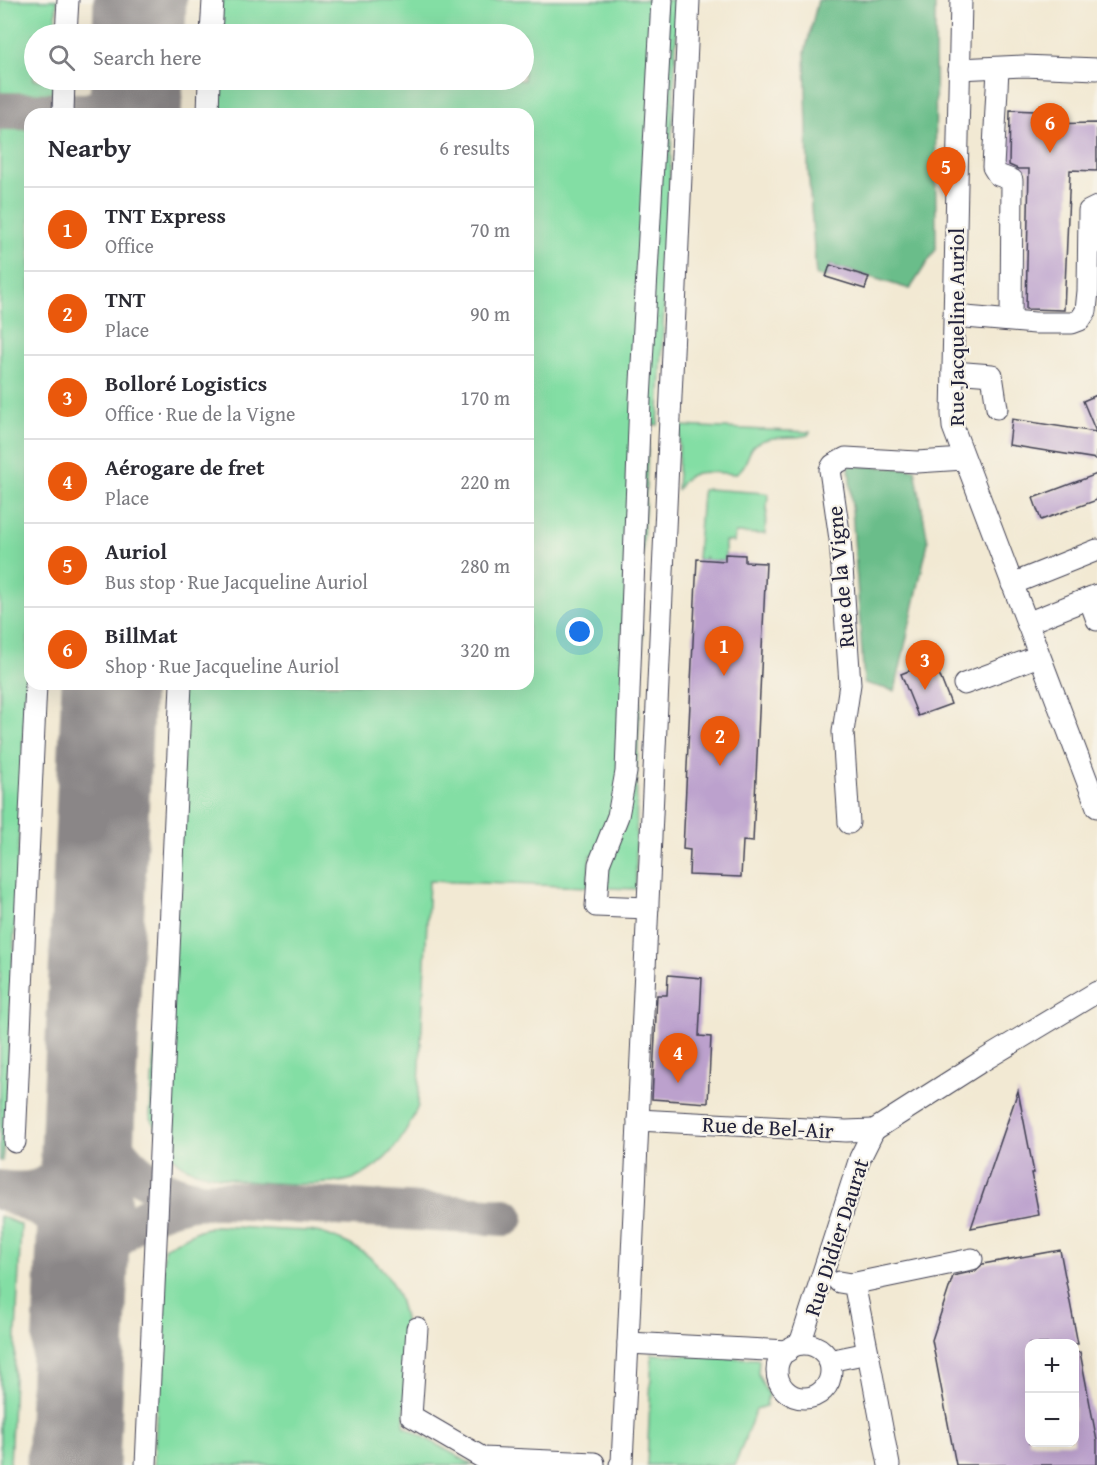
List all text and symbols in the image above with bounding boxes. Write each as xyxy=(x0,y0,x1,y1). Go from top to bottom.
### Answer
search box xyxy=(24,24,534,90)
icon: search xyxy=(45,41,78,74)
text: Search here xyxy=(93,41,202,73)
pin: 6 xyxy=(1030,104,1070,153)
text: Nearby xyxy=(48,128,131,167)
text: 6 results xyxy=(439,133,510,162)
pin: 5 xyxy=(926,148,966,197)
text: TNT Express xyxy=(105,199,226,231)
text: 1 xyxy=(62,215,73,244)
text: 70 m xyxy=(470,215,510,244)
street label: Rue Jacqueline Auriol xyxy=(940,228,972,426)
text: Office xyxy=(105,231,154,260)
text: TNT xyxy=(105,283,146,315)
text: 2 xyxy=(62,299,73,328)
text: 90 m xyxy=(470,299,510,328)
text: Place xyxy=(105,315,149,344)
text: Bolloré Logistics xyxy=(105,367,267,399)
text: 3 xyxy=(62,383,73,412)
text: 170 m xyxy=(460,383,510,412)
text: Office · Rue de la Vigne xyxy=(105,399,295,428)
text: Aérogare de fret xyxy=(105,451,265,483)
text: 4 xyxy=(62,467,73,496)
text: 220 m xyxy=(460,467,510,496)
text: Place xyxy=(105,483,149,512)
street label: Rue de la Vigne xyxy=(818,505,862,649)
text: Auriol xyxy=(105,535,167,567)
text: 5 xyxy=(62,551,73,580)
text: 280 m xyxy=(460,551,510,580)
text: Bus stop · Rue Jacqueline Auriol xyxy=(105,567,368,596)
your location xyxy=(565,617,594,646)
text: BillMat xyxy=(105,619,178,651)
pin: 1 xyxy=(704,626,744,676)
text: 6 xyxy=(62,635,73,664)
text: 320 m xyxy=(460,635,510,664)
pin: 3 xyxy=(906,640,944,690)
text: Shop · Rue Jacqueline Auriol xyxy=(105,651,339,680)
pin: 2 xyxy=(700,716,740,766)
pin: 4 xyxy=(658,1034,698,1083)
street label: Rue de Bel-Air xyxy=(701,1108,835,1146)
street label: Rue Didier Daurat xyxy=(795,1154,877,1320)
map controls xyxy=(1025,1339,1079,1447)
button: + xyxy=(1025,1339,1079,1393)
button: − xyxy=(1025,1393,1079,1447)

